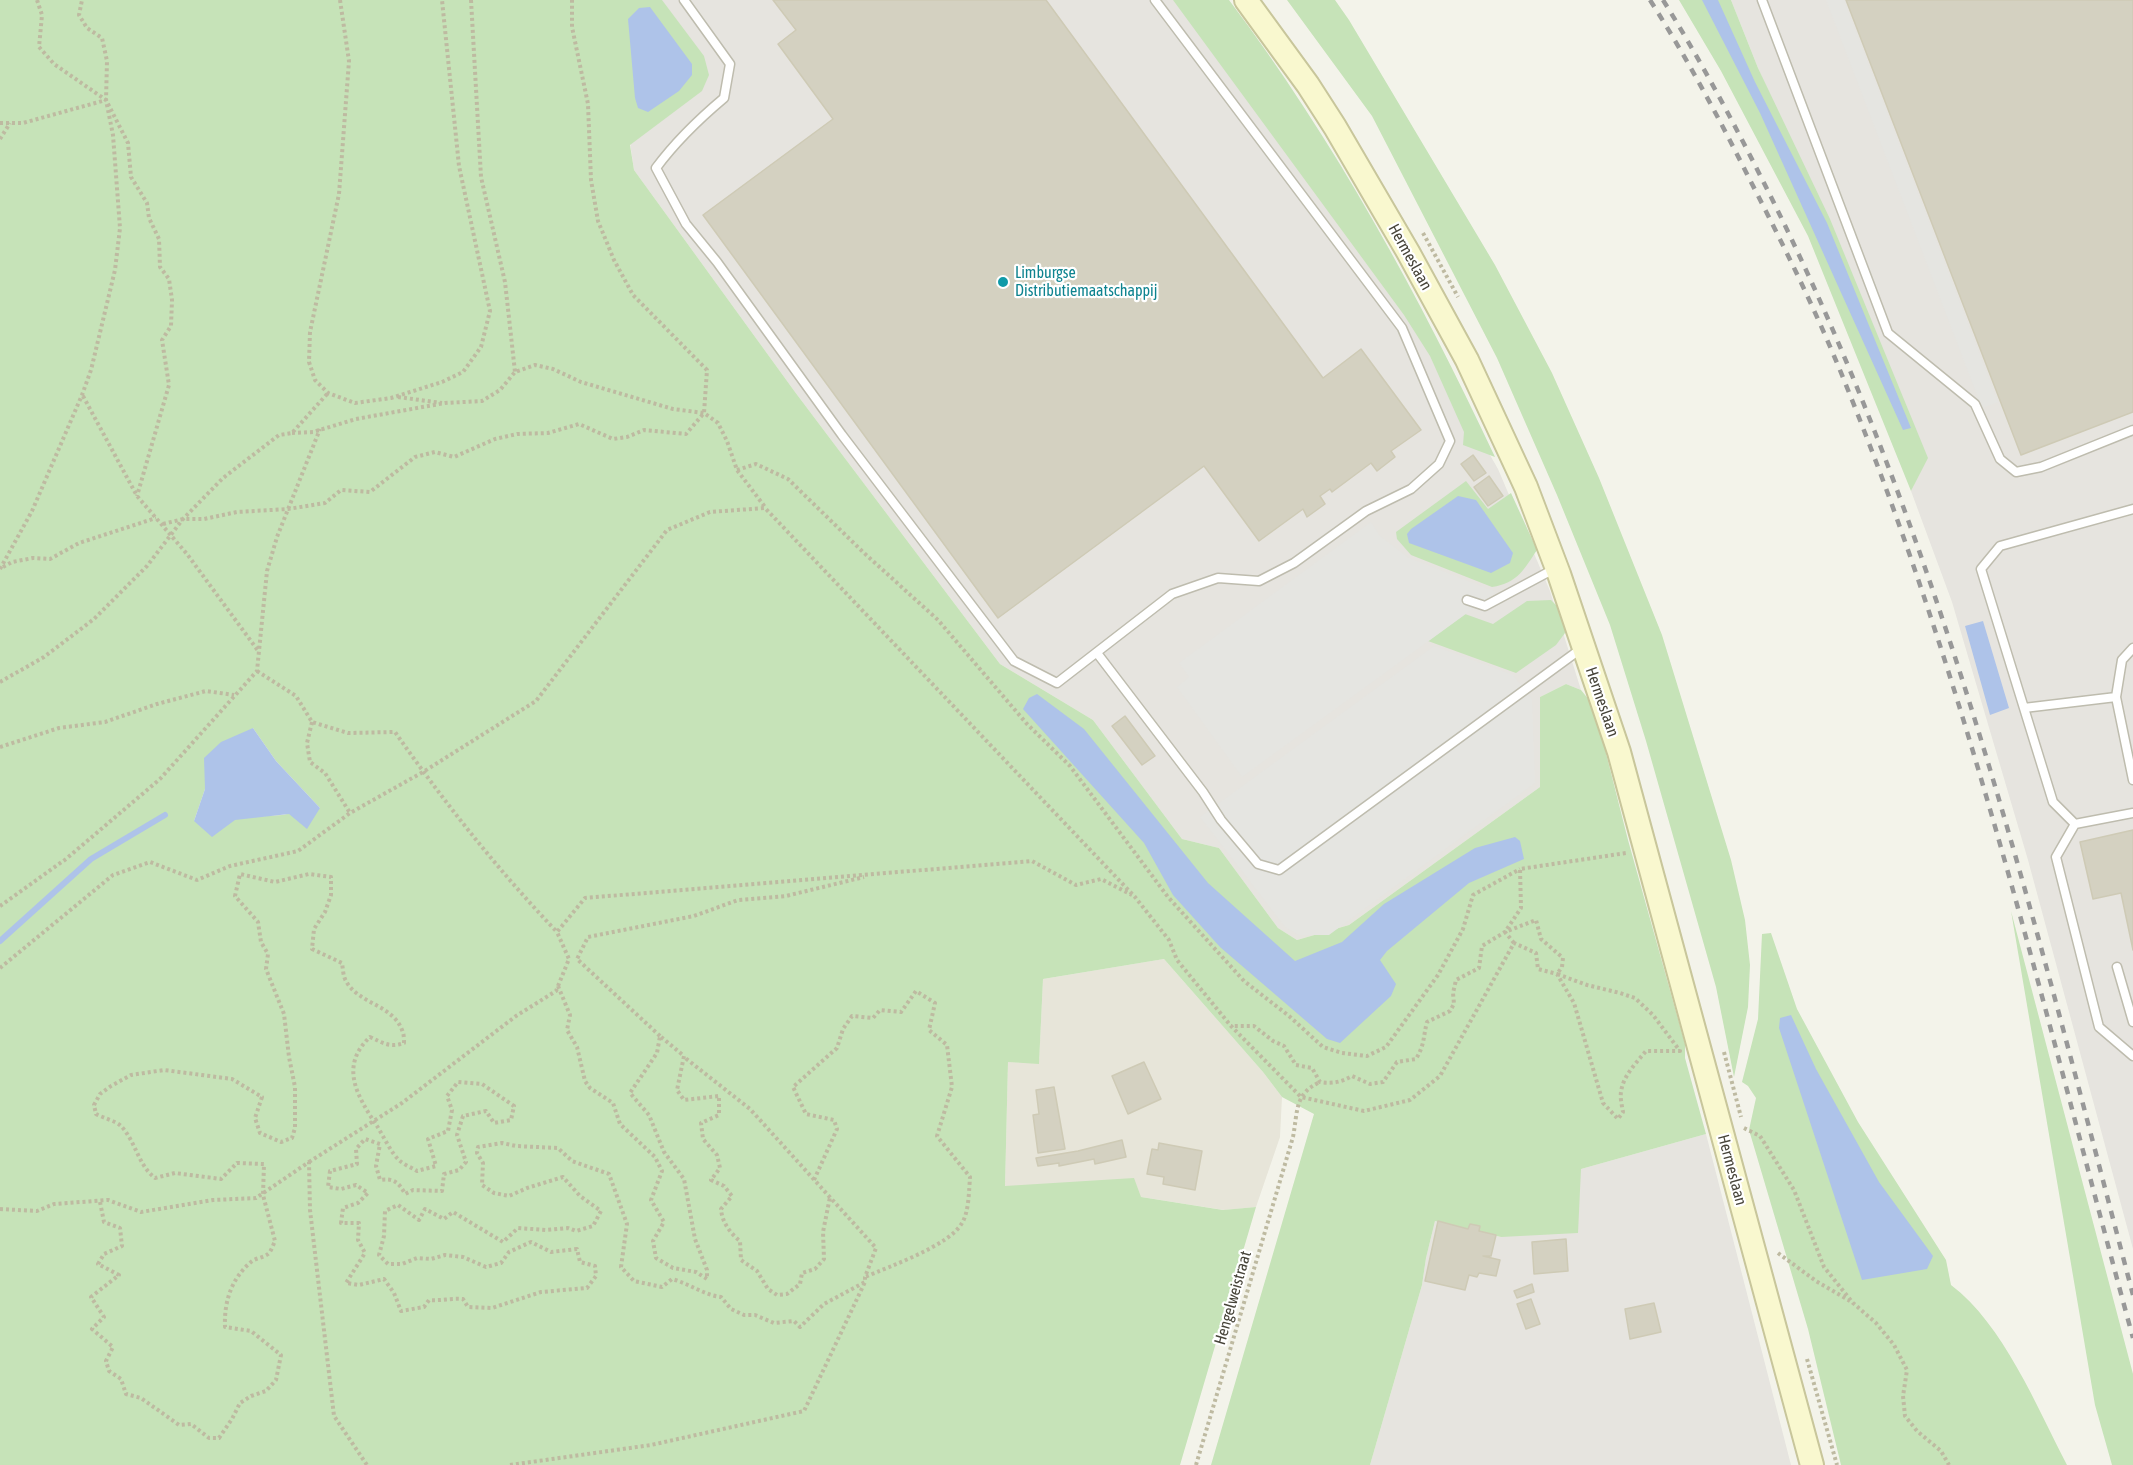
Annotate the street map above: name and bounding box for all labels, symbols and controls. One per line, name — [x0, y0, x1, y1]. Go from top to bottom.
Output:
street label: Hermeslaan — [1384, 221, 1436, 293]
place label: Limburgse Distributiemaatschappij — [1015, 263, 1157, 301]
marker: Limburgse Distributiemaatschappij — [996, 275, 1010, 289]
street label: Hermeslaan — [1581, 665, 1623, 739]
street label: Hermeslaan — [1713, 1132, 1751, 1208]
street label: Hengelweistraat — [1210, 1249, 1256, 1347]

